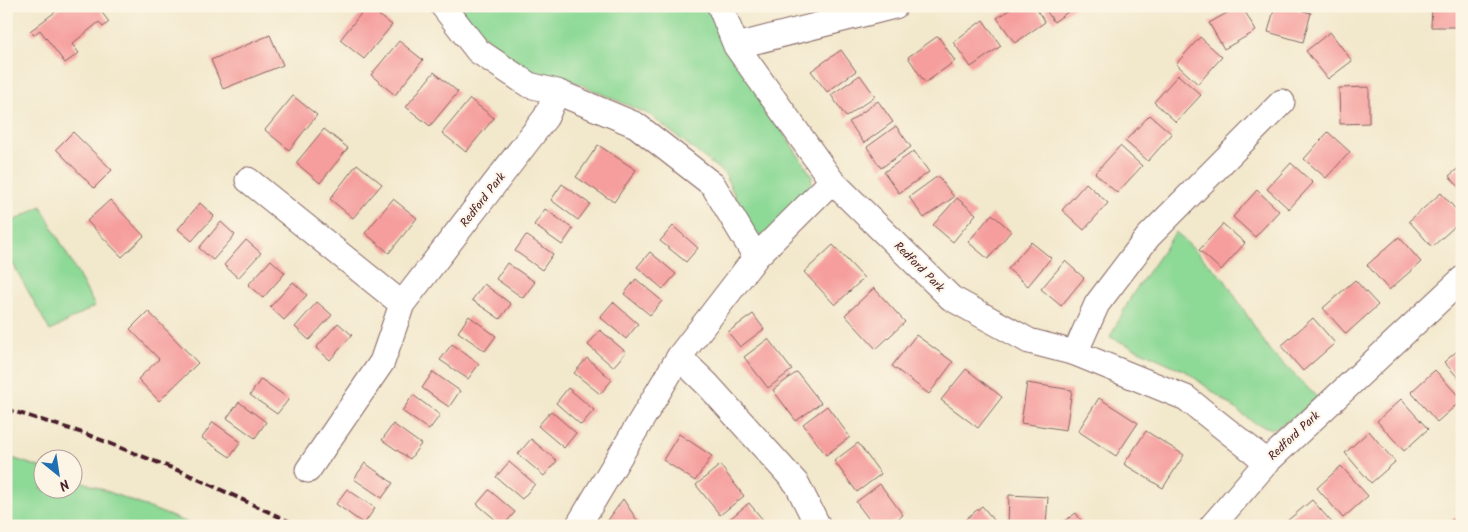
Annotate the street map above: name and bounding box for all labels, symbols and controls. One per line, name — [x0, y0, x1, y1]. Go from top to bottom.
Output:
street label: Redford Park — [456, 168, 511, 231]
street label: Redford Park — [889, 237, 949, 297]
street label: Redford Park — [1264, 407, 1324, 465]
north arrow — [32, 450, 82, 500]
text: N — [55, 473, 73, 496]

